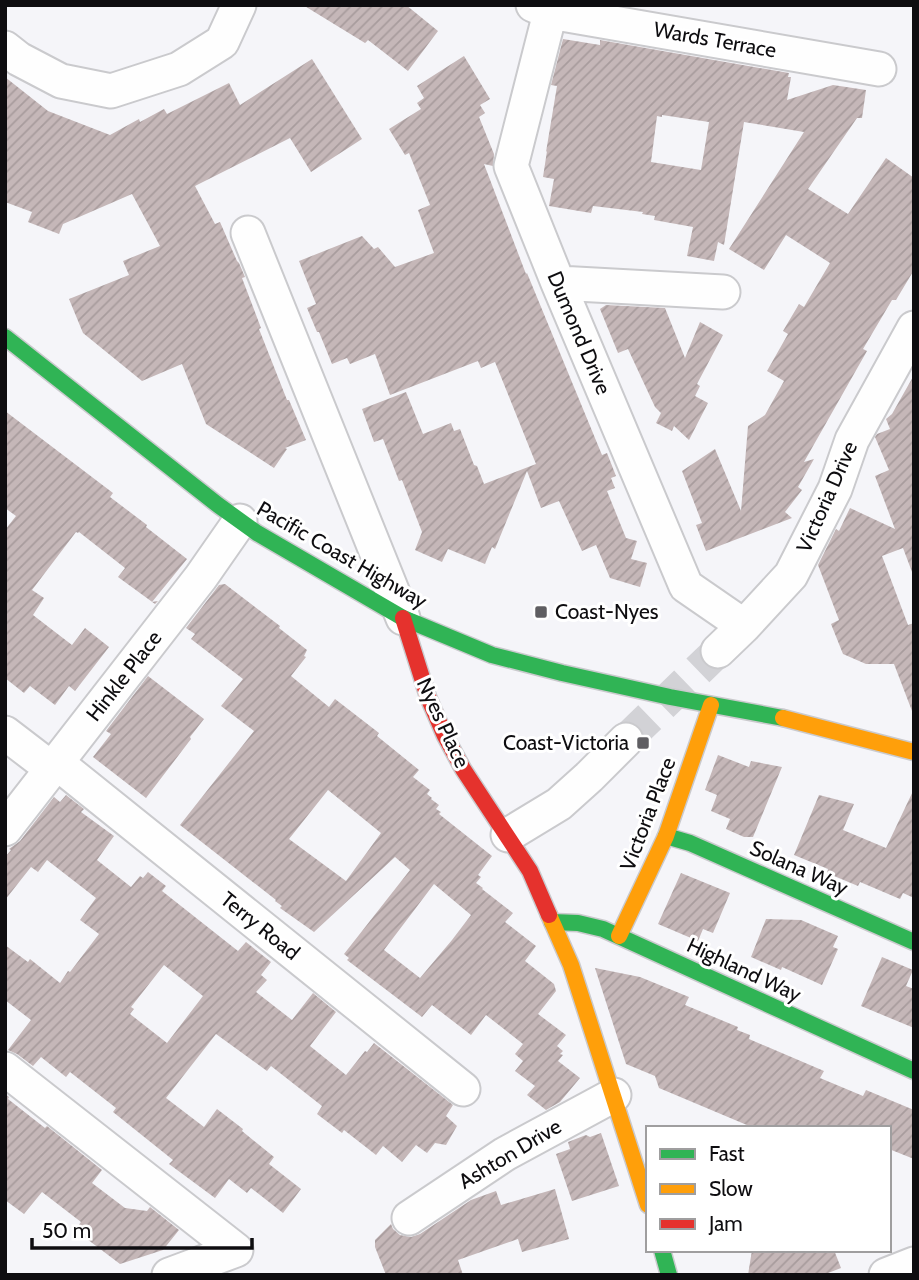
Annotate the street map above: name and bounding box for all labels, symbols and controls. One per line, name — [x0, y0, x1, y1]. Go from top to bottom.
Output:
street label: Wards Terrace — [652, 16, 779, 63]
street label: Dumond Drive — [542, 267, 617, 398]
street label: Victoria Drive — [791, 437, 862, 556]
street label: Pacific Coast Highway — [253, 496, 432, 614]
place label: Coast-Nyes — [555, 599, 659, 624]
marker: Coast-Nyes — [533, 604, 549, 620]
street label: Hinkle Place — [81, 625, 167, 726]
street label: Nyes Place — [412, 674, 475, 772]
place label: Coast-Victoria — [503, 730, 629, 755]
marker: Coast-Victoria — [635, 735, 651, 751]
street label: Victoria Place — [614, 753, 681, 874]
street label: Solana Way — [746, 835, 852, 900]
street label: Terry Road — [216, 886, 305, 965]
street label: Highland Way — [683, 932, 806, 1007]
street label: Ashton Drive — [454, 1113, 566, 1194]
legend — [646, 1126, 891, 1252]
text: Fast — [709, 1141, 745, 1166]
text: Slow — [709, 1176, 753, 1201]
scale bar — [32, 1206, 252, 1250]
text: Jam — [708, 1211, 743, 1236]
text: 50 m — [42, 1218, 91, 1243]

